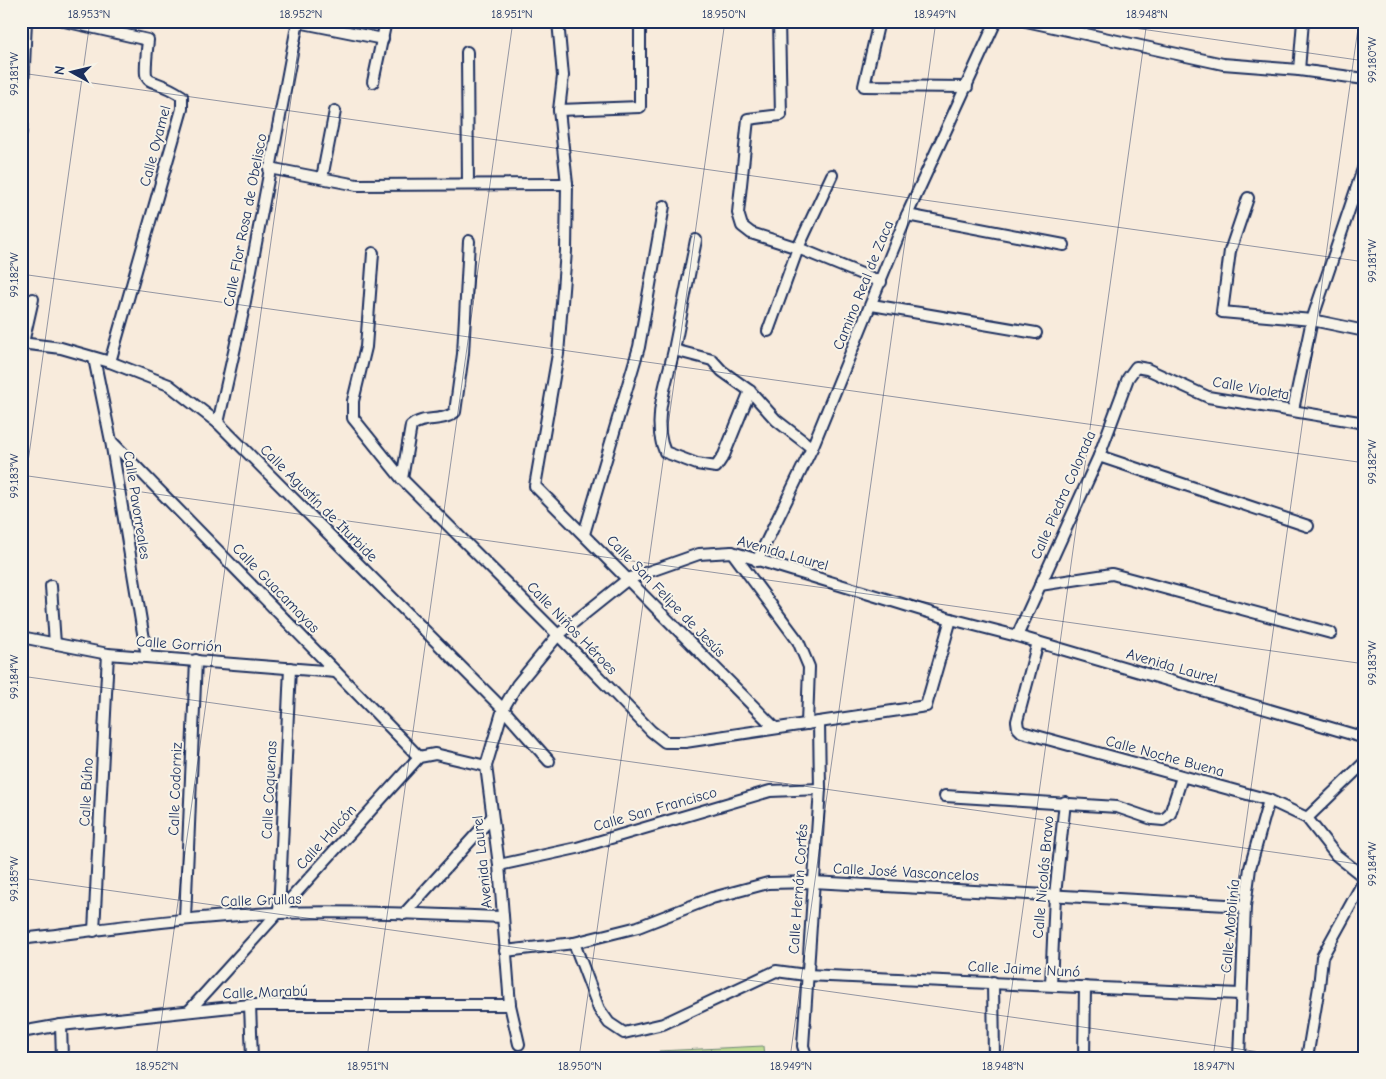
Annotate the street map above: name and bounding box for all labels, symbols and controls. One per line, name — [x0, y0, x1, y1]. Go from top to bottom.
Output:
text: 18.953°N — [68, 7, 110, 21]
text: 18.952°N — [280, 7, 322, 21]
text: 18.951°N — [491, 7, 533, 21]
text: 18.950°N — [702, 7, 746, 21]
text: 18.949°N — [914, 7, 956, 21]
text: 18.948°N — [1126, 7, 1168, 21]
text: 99.180°W — [1365, 36, 1379, 83]
north arrow — [48, 48, 98, 98]
text: 99.181°W — [7, 52, 21, 96]
text: N — [51, 65, 69, 76]
street label: Calle Oyamel — [136, 104, 174, 188]
street label: Calle Flor Rosa de Obelisco — [219, 132, 271, 308]
street label: Camino Real de Zaca — [829, 218, 897, 352]
text: 99.181°W — [1365, 239, 1379, 283]
text: 99.182°W — [7, 252, 21, 298]
street label: Calle Violeta — [1211, 372, 1291, 404]
street label: Calle Piedra Colorada — [1026, 428, 1100, 562]
text: 99.182°W — [1365, 439, 1379, 485]
street label: Calle Agustín de Iturbide — [256, 440, 382, 566]
street label: Calle Pavorreales — [120, 450, 154, 560]
text: 99.183°W — [7, 453, 21, 498]
street label: Calle San Felipe de Jesús — [603, 531, 729, 661]
street label: Avenida Laurel — [735, 531, 831, 575]
street label: Calle Guacamayas — [229, 539, 323, 637]
street label: Calle Niños Héroes — [523, 578, 621, 678]
street label: Calle Gorrión — [135, 632, 223, 656]
text: 99.183°W — [1365, 640, 1379, 685]
street label: Avenida Laurel — [1124, 644, 1220, 688]
text: 99.184°W — [7, 654, 21, 699]
street label: Calle Noche Buena — [1104, 731, 1226, 781]
street label: Calle Coquenas — [257, 740, 281, 840]
street label: Calle Codorniz — [164, 742, 186, 836]
street label: Calle Búho — [75, 757, 97, 827]
street label: Calle San Francisco — [591, 783, 719, 835]
street label: Calle Halcón — [292, 801, 360, 873]
street label: Avenida Laurel — [468, 814, 496, 910]
street label: Calle Nicolás Bravo — [1029, 815, 1057, 939]
street label: Calle Hernán Cortés — [784, 823, 812, 955]
text: 99.184°W — [1365, 841, 1379, 886]
text: 99.185°W — [7, 856, 21, 902]
street label: Calle José Vasconcelos — [833, 859, 979, 885]
street label: Calle Motolinía — [1217, 878, 1243, 974]
street label: Calle Grullas — [220, 890, 302, 910]
street label: Calle Jaime Nunó — [967, 957, 1081, 981]
street label: Calle Marabú — [222, 982, 308, 1002]
text: 18.952°N — [136, 1059, 178, 1073]
text: 18.951°N — [347, 1059, 389, 1073]
text: 18.950°N — [558, 1059, 602, 1073]
text: 18.949°N — [770, 1059, 812, 1073]
text: 18.948°N — [982, 1059, 1024, 1073]
text: 18.947°N — [1193, 1059, 1235, 1073]

